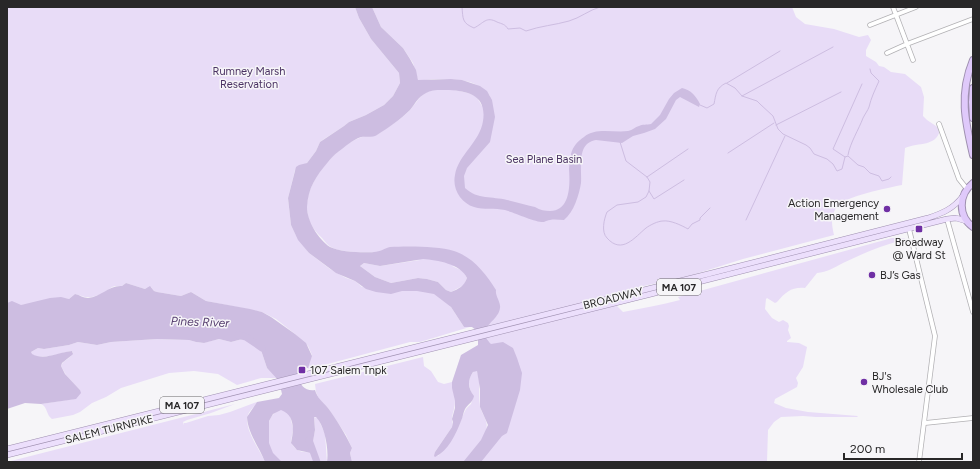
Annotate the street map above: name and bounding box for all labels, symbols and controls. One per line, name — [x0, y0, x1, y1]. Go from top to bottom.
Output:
park label: Rumney Marsh Reservation — [213, 65, 285, 91]
park label: Sea Plane Basin — [506, 153, 582, 166]
place label: Action Emergency Management — [788, 197, 879, 223]
marker: Action Emergency Management — [882, 204, 892, 214]
marker: Broadway @ Ward St — [914, 224, 924, 234]
place label: Broadway @ Ward St — [892, 236, 946, 262]
place label: BJ’s Gas — [880, 269, 921, 282]
marker: BJ’s Gas — [867, 270, 877, 280]
road number: MA 107 — [657, 279, 701, 295]
street label: BROADWAY — [582, 285, 645, 312]
water label: Pines River — [170, 314, 230, 330]
place label: 107 Salem Tnpk — [310, 364, 387, 377]
marker: 107 Salem Tnpk — [297, 365, 307, 375]
place label: BJ's Wholesale Club — [872, 370, 948, 396]
marker: BJ's Wholesale Club — [859, 377, 869, 387]
road number: MA 107 — [160, 397, 204, 413]
street label: SALEM TURNPIKE — [64, 412, 154, 447]
scale bar — [844, 435, 962, 461]
text: 200 m — [850, 442, 885, 456]

